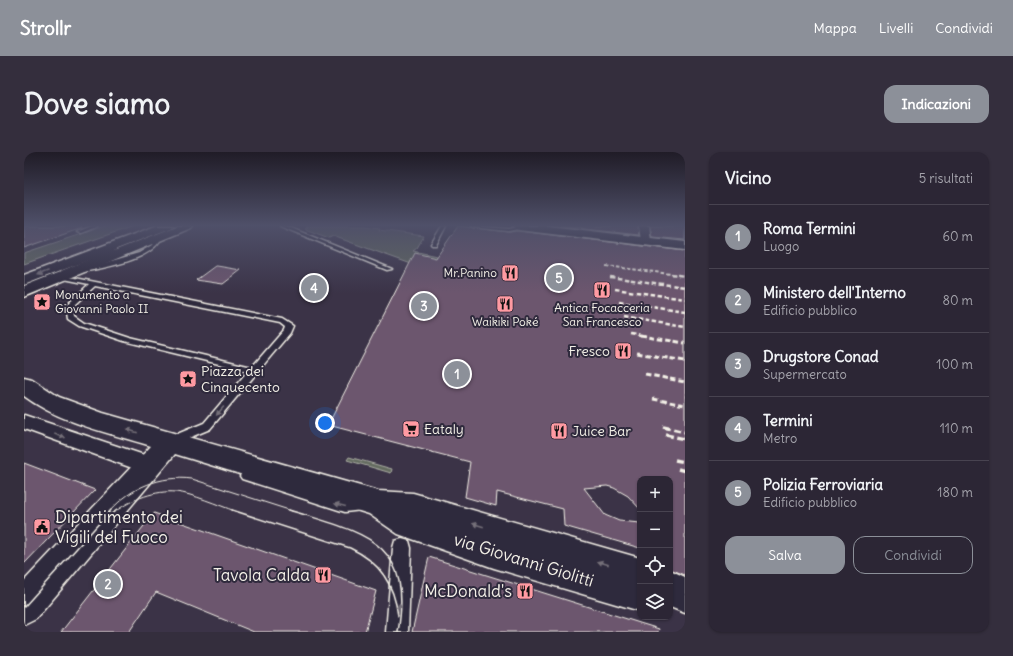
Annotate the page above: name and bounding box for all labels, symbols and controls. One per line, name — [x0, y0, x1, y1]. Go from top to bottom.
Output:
text: Strollr — [20, 16, 71, 40]
text: Mappa — [814, 19, 857, 37]
text: Livelli — [879, 19, 913, 37]
text: Condividi — [935, 19, 993, 37]
button: Indicazioni — [884, 85, 989, 123]
text: Dove siamo — [24, 86, 170, 122]
text: Vicino — [725, 167, 771, 189]
text: 5 risultati — [919, 170, 973, 187]
text: Roma Termini — [763, 219, 856, 238]
text: 1 — [735, 228, 741, 245]
text: 60 m — [942, 228, 973, 245]
text: Luogo — [763, 238, 799, 255]
restaurant icon: Mr.Panino — [500, 263, 520, 283]
pin: 5 — [546, 263, 572, 293]
place label: Mr.Panino — [443, 265, 497, 280]
one-way arrow — [36, 270, 48, 276]
pin: 4 — [301, 273, 327, 303]
restaurant icon: Antica Focacceria San Francesco — [592, 280, 612, 300]
text: Ministero dell'Interno — [763, 283, 906, 302]
place label: Monumento a Giovanni Paolo II — [55, 287, 148, 316]
pin: 3 — [411, 291, 437, 321]
place icon: Monumento a Giovanni Paolo II — [32, 292, 52, 312]
text: 2 — [734, 292, 742, 309]
text: 80 m — [942, 292, 973, 309]
restaurant icon: Waikiki Poké — [495, 294, 515, 314]
place label: Antica Focacceria San Francesco — [554, 300, 650, 329]
text: Edificio pubblico — [763, 302, 857, 319]
place label: Waikiki Poké — [472, 314, 538, 329]
restaurant icon: Fresco — [613, 341, 633, 361]
place label: Fresco — [569, 342, 610, 360]
text: Drugstore Conad — [763, 347, 879, 366]
text: 3 — [734, 356, 742, 373]
text: 100 m — [936, 356, 973, 373]
pin: 1 — [444, 359, 470, 389]
place label: Piazza dei Cinquecento — [201, 362, 280, 396]
text: Supermercato — [763, 366, 847, 383]
place icon: Piazza dei Cinquecento — [178, 369, 198, 389]
one-way arrow — [216, 405, 225, 416]
text: Termini — [763, 411, 813, 430]
your location — [315, 413, 335, 433]
supermarket icon: Eataly — [401, 419, 421, 439]
place label: Eataly — [424, 420, 464, 438]
text: 4 — [734, 420, 742, 437]
text: 110 m — [940, 420, 973, 437]
restaurant icon: Juice Bar — [549, 421, 569, 441]
place label: Juice Bar — [572, 422, 631, 440]
one-way arrow — [126, 428, 138, 434]
text: Metro — [763, 430, 797, 447]
one-way arrow — [55, 433, 67, 439]
text: Polizia Ferroviaria — [763, 475, 883, 494]
map controls — [637, 476, 673, 620]
button: + — [637, 476, 673, 512]
text: 5 — [734, 484, 742, 501]
text: 180 m — [937, 484, 973, 501]
text: Edificio pubblico — [763, 494, 857, 511]
one-way arrow — [334, 502, 346, 508]
place label: Dipartimento dei Vigili del Fuoco — [55, 506, 183, 548]
button: − — [637, 512, 673, 548]
public building icon: Dipartimento dei Vigili del Fuoco — [32, 517, 52, 537]
one-way arrow — [472, 522, 484, 528]
street label: via Giovanni Giolitti — [451, 528, 597, 592]
button: Salva — [725, 536, 845, 574]
button: Condividi — [853, 536, 973, 574]
button: locate — [637, 548, 673, 584]
one-way arrow — [596, 560, 608, 566]
place label: Tavola Calda — [213, 564, 310, 586]
restaurant icon: Tavola Calda — [313, 565, 333, 585]
pin: 2 — [95, 569, 121, 599]
place label: McDonald's — [424, 580, 512, 602]
restaurant icon: McDonald's — [515, 581, 535, 601]
button: layers — [637, 584, 673, 620]
one-way arrow — [395, 603, 402, 615]

